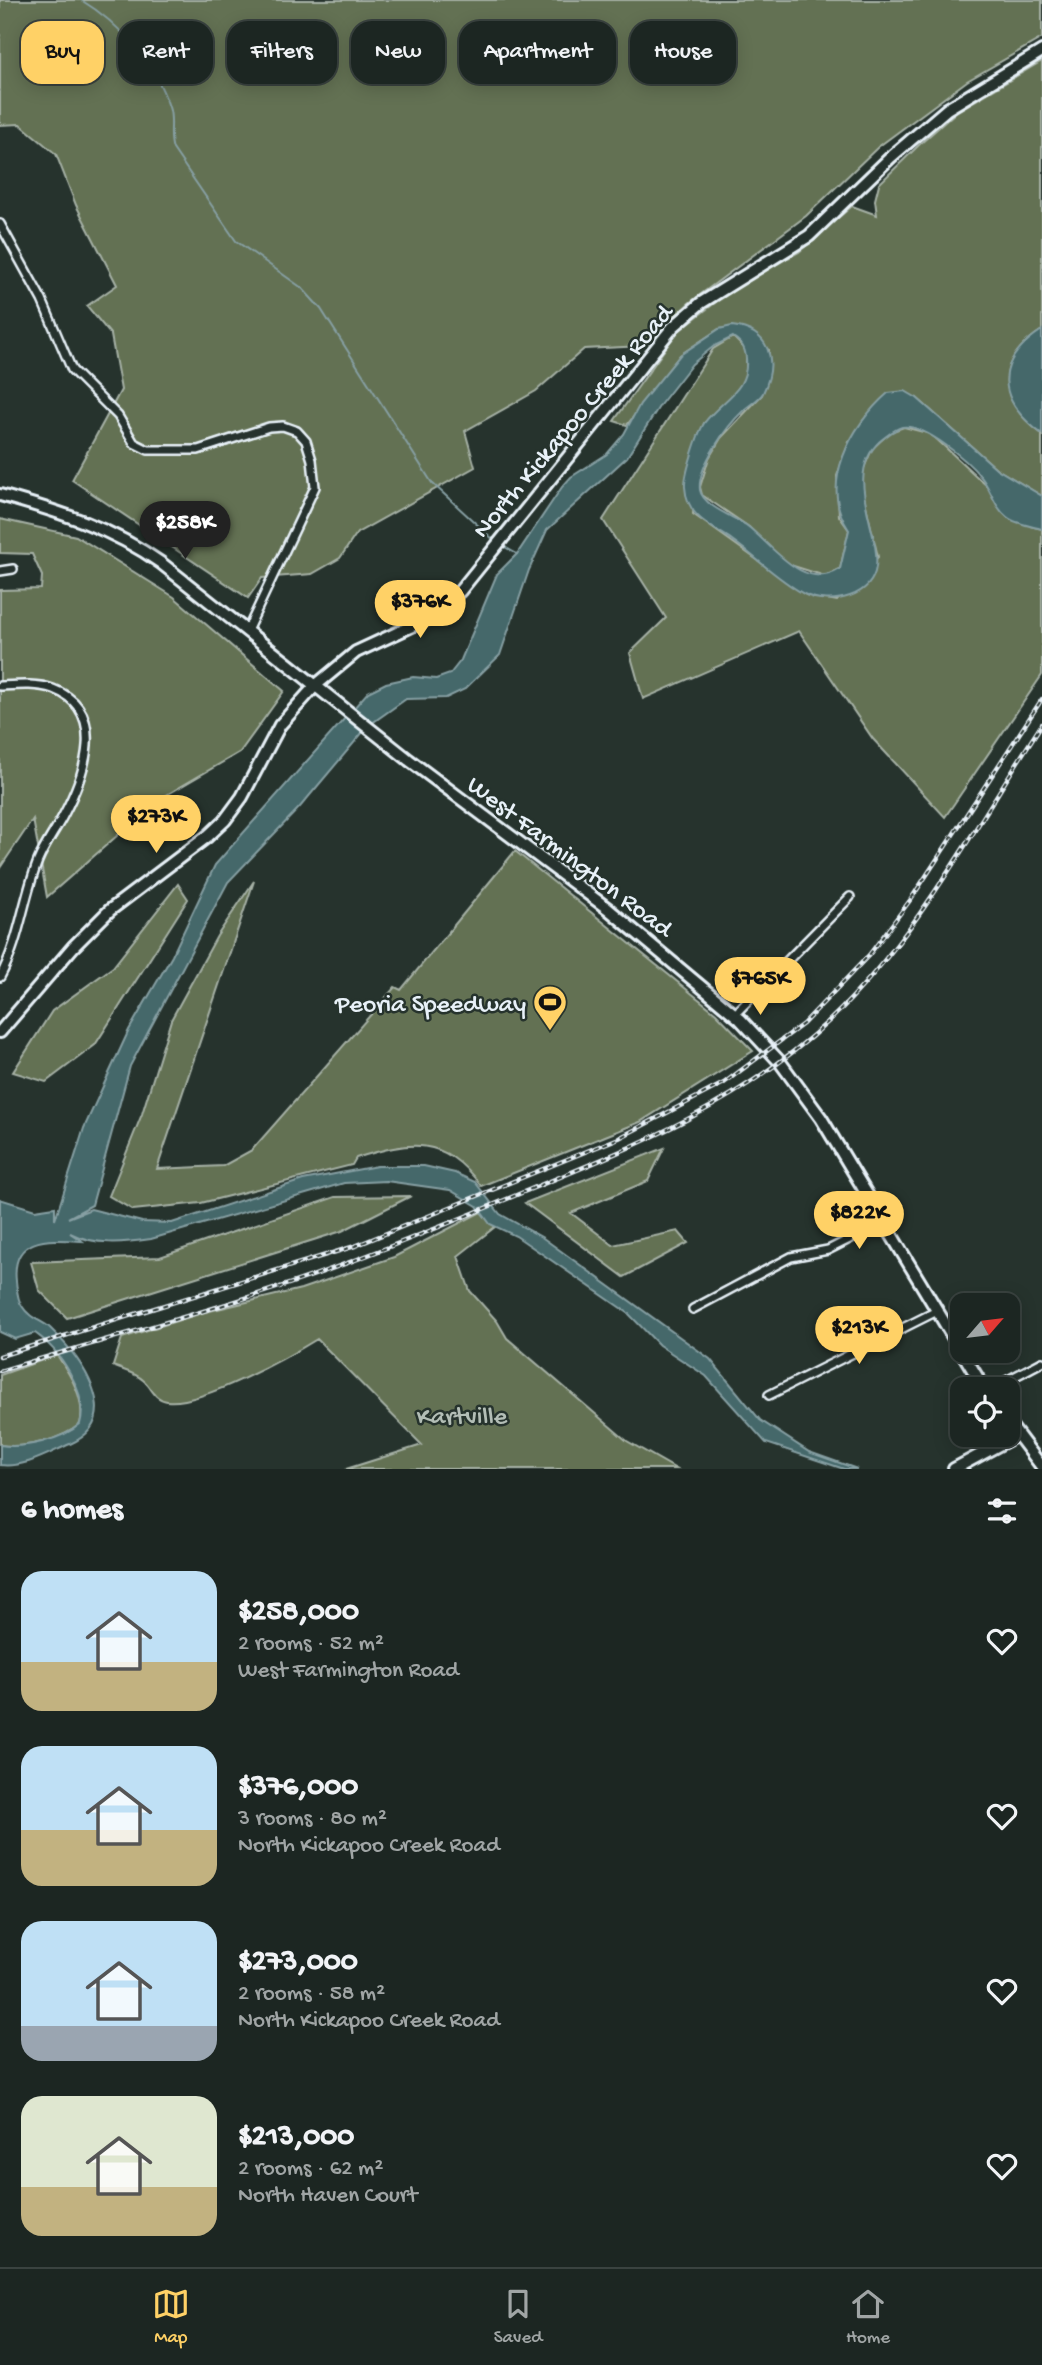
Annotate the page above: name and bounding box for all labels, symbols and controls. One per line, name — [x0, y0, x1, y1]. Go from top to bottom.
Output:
chip: Buy — [21, 21, 104, 84]
chip: Rent — [118, 21, 213, 84]
chip: Filters — [227, 21, 337, 84]
chip: New — [351, 21, 445, 84]
chip: Apartment — [459, 21, 616, 84]
chip: House — [630, 21, 736, 84]
street label: North Kickapoo Creek Road — [467, 298, 683, 546]
pin: $258K — [136, 502, 234, 561]
text: $258K — [156, 510, 214, 537]
pin: $376K — [371, 580, 469, 640]
text: $376K — [391, 589, 449, 616]
street label: West Farmington Road — [459, 771, 679, 947]
pin: $273K — [107, 796, 205, 855]
text: $273K — [127, 804, 185, 831]
pin: $765K — [711, 958, 809, 1017]
text: $765K — [731, 966, 789, 993]
sports icon: Peoria Speedway — [531, 983, 569, 1032]
place label: Peoria Speedway — [334, 991, 526, 1022]
pin: $822K — [810, 1192, 908, 1251]
text: $822K — [830, 1200, 888, 1227]
north arrow — [950, 1293, 1020, 1363]
map controls — [950, 1293, 1020, 1447]
pin: $213K — [810, 1306, 908, 1366]
text: $213K — [831, 1315, 887, 1342]
button: locate — [950, 1377, 1020, 1447]
park label: Kartville — [417, 1403, 508, 1434]
icon: filters — [983, 1492, 1021, 1530]
text: 6 homes — [21, 1494, 123, 1529]
text: $258,000 — [238, 1596, 359, 1631]
icon: home — [77, 1599, 161, 1683]
icon: heart — [983, 1622, 1021, 1660]
text: 2 rooms · 52 m² — [238, 1631, 384, 1658]
text: West Farmington Road — [238, 1658, 459, 1685]
text: $376,000 — [238, 1771, 358, 1806]
icon: home — [77, 1774, 161, 1858]
icon: heart — [983, 1797, 1021, 1835]
text: 3 rooms · 80 m² — [238, 1806, 387, 1833]
text: North Kickapoo Creek Road — [238, 1833, 500, 1860]
text: $273,000 — [238, 1946, 358, 1981]
icon: home — [77, 1949, 161, 2033]
icon: heart — [983, 1972, 1021, 2010]
text: 2 rooms · 58 m² — [238, 1981, 385, 2008]
text: North Kickapoo Creek Road — [238, 2008, 500, 2035]
text: $213,000 — [238, 2121, 354, 2156]
icon: home — [77, 2124, 161, 2208]
icon: heart — [983, 2147, 1021, 2185]
text: 2 rooms · 62 m² — [238, 2156, 383, 2183]
text: North Haven Court — [238, 2183, 417, 2210]
tab: Map — [152, 2285, 190, 2350]
tab: Saved — [494, 2285, 542, 2350]
tab: Home — [846, 2285, 890, 2350]

